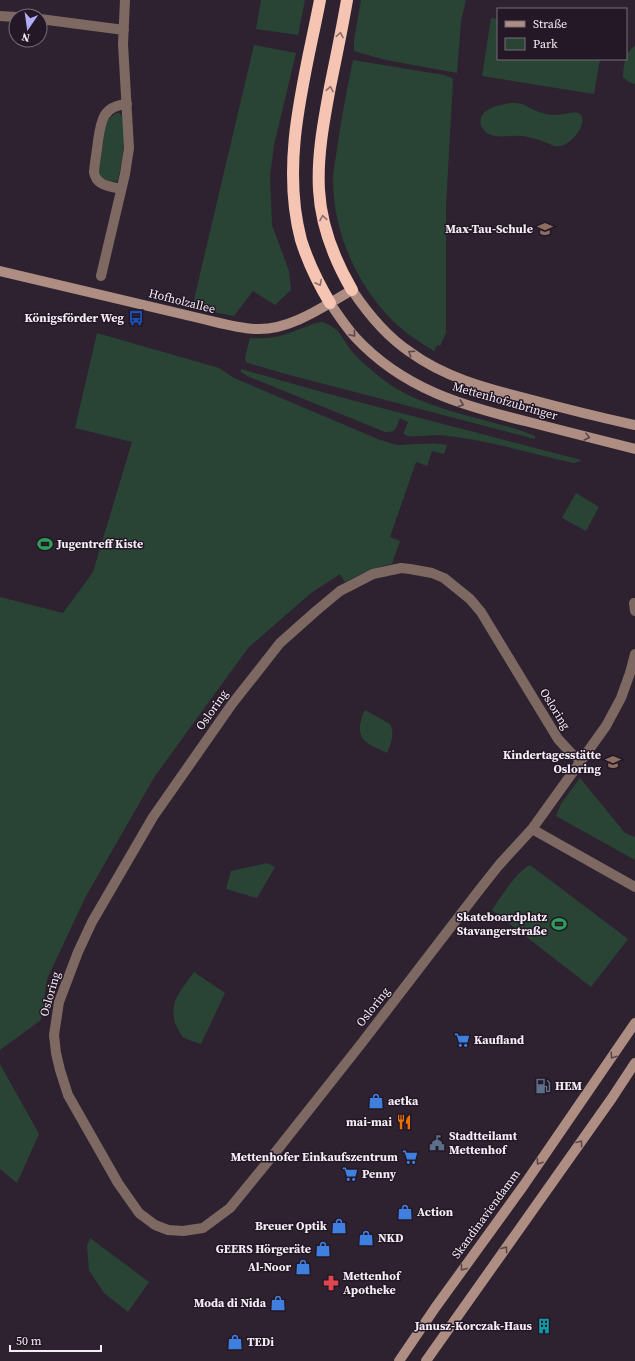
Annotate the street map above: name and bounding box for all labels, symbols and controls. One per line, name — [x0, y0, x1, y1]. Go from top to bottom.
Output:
north arrow — [8, 8, 48, 48]
legend — [497, 8, 627, 60]
text: Straße — [533, 16, 567, 32]
text: N — [20, 29, 31, 45]
one-way arrow — [336, 32, 344, 38]
text: Park — [533, 36, 558, 52]
one-way arrow — [325, 86, 334, 92]
one-way arrow — [319, 215, 328, 221]
school or university icon: Max-Tau-Schule — [536, 220, 554, 238]
place label: Max-Tau-Schule — [445, 221, 533, 237]
one-way arrow — [314, 279, 321, 286]
street label: Hofholzallee — [147, 285, 217, 317]
bus stop icon: Königsförder Weg — [127, 309, 145, 327]
place label: Königsförder Weg — [25, 310, 124, 326]
one-way arrow — [348, 330, 355, 337]
one-way arrow — [409, 351, 416, 358]
street label: Mettenhofzubringer — [451, 378, 559, 424]
one-way arrow — [457, 399, 464, 408]
one-way arrow — [584, 432, 590, 440]
sports icon: Jugentreff Kiste — [36, 535, 54, 553]
place label: Jugentreff Kiste — [56, 536, 143, 552]
street label: Osloring — [536, 685, 574, 733]
street label: Osloring — [192, 687, 232, 733]
place label: Kindertagesstätte Osloring — [503, 747, 601, 777]
school or university icon: Kindertagesstätte Osloring — [604, 753, 622, 771]
place label: Skateboardplatz Stavangerstraße — [457, 909, 547, 939]
sports icon: Skateboardplatz Stavangerstraße — [550, 915, 568, 933]
street label: Osloring — [36, 970, 64, 1018]
street label: Osloring — [353, 984, 393, 1030]
supermarket icon: Kaufland — [453, 1031, 471, 1049]
place label: Kaufland — [474, 1032, 524, 1048]
one-way arrow — [610, 1052, 618, 1059]
fuel station icon: HEM — [534, 1077, 552, 1095]
place label: HEM — [555, 1078, 582, 1094]
shop icon: aetka — [367, 1092, 385, 1110]
place label: aetka — [388, 1093, 419, 1109]
restaurant icon: mai-mai — [395, 1113, 413, 1131]
place label: mai-mai — [346, 1114, 392, 1130]
place label: Stadtteilamt Mettenhof — [449, 1128, 518, 1158]
public building icon: Stadtteilamt Mettenhof — [428, 1134, 446, 1152]
one-way arrow — [575, 1141, 582, 1148]
supermarket icon: Mettenhofer Einkaufszentrum — [401, 1148, 419, 1166]
place label: Mettenhofer Einkaufszentrum — [230, 1149, 398, 1165]
one-way arrow — [536, 1158, 544, 1165]
supermarket icon: Penny — [341, 1165, 359, 1183]
place label: Penny — [362, 1166, 397, 1182]
street label: Skandinaviendamm — [448, 1166, 524, 1262]
shop icon: Action — [396, 1203, 414, 1221]
place label: Action — [417, 1204, 454, 1220]
shop icon: Breuer Optik — [330, 1217, 348, 1235]
place label: Breuer Optik — [255, 1218, 328, 1234]
shop icon: NKD — [357, 1229, 375, 1247]
place label: NKD — [378, 1230, 404, 1246]
shop icon: GEERS Hörgeräte — [314, 1240, 332, 1258]
place label: GEERS Hörgeräte — [216, 1241, 311, 1257]
one-way arrow — [500, 1247, 507, 1254]
shop icon: Al-Noor — [294, 1258, 312, 1276]
place label: Al-Noor — [248, 1259, 291, 1275]
one-way arrow — [461, 1264, 468, 1271]
place label: Mettenhof Apotheke — [343, 1268, 402, 1298]
pharmacy icon: Mettenhof Apotheke — [322, 1274, 340, 1292]
shop icon: Moda di Nida — [269, 1294, 287, 1312]
place label: Moda di Nida — [194, 1295, 267, 1311]
building icon: Janusz-Korczak-Haus — [535, 1317, 553, 1335]
place label: Janusz-Korczak-Haus — [414, 1318, 533, 1334]
scale bar — [10, 1327, 101, 1353]
text: 50 m — [16, 1333, 42, 1349]
shop icon: TEDi — [226, 1333, 244, 1351]
place label: TEDi — [247, 1334, 274, 1350]

